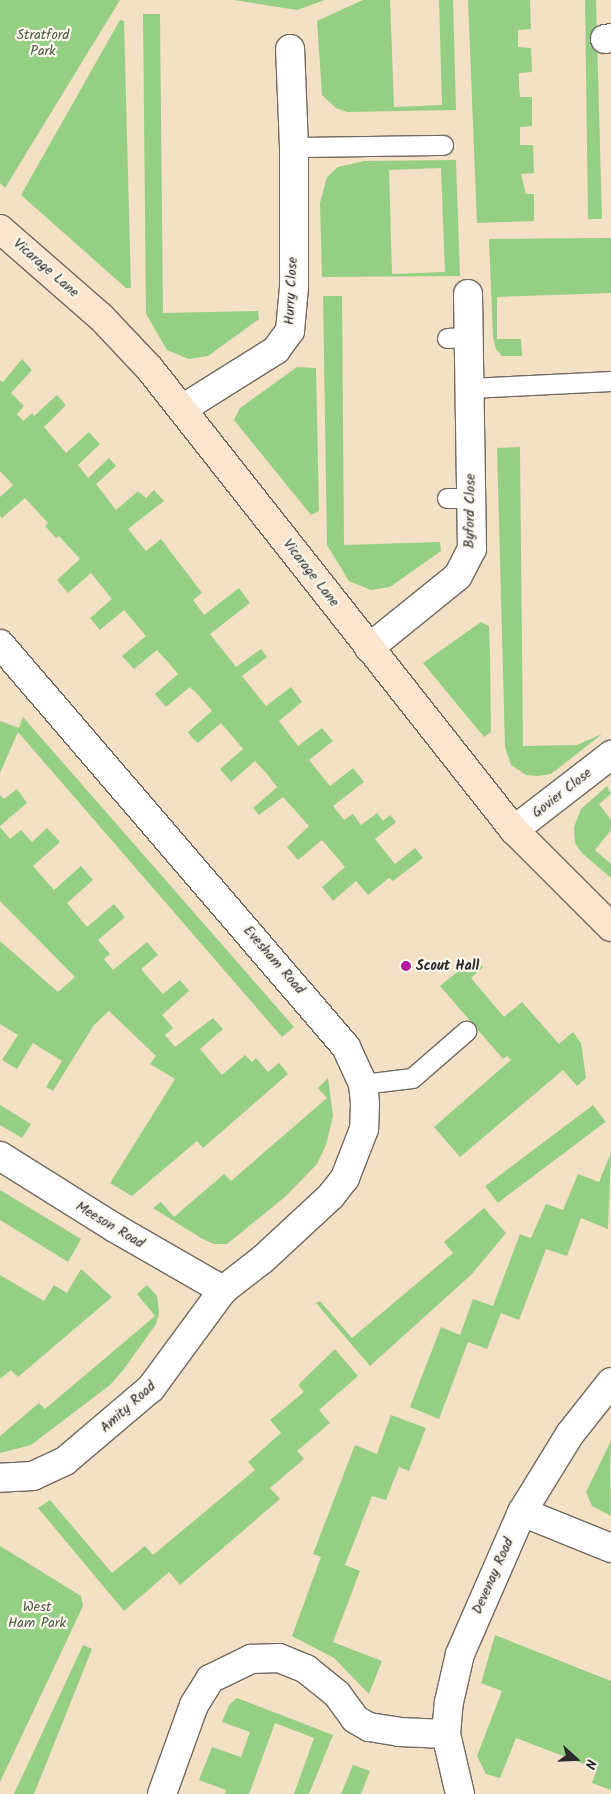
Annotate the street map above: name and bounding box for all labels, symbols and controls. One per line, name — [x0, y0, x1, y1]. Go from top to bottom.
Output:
park label: Stratford Park — [17, 27, 69, 59]
street label: Vicarage Lane — [10, 235, 82, 301]
street label: Hurry Close — [281, 257, 301, 325]
street label: Byford Close — [461, 473, 479, 549]
street label: Vicarage Lane — [279, 536, 343, 610]
street label: Govier Close — [529, 764, 595, 822]
street label: Evesham Road — [240, 922, 308, 998]
place label: Scout Hall — [416, 958, 479, 974]
marker: Scout Hall — [400, 960, 412, 972]
street label: Meeson Road — [73, 1198, 147, 1252]
street label: Amity Road — [97, 1378, 159, 1436]
street label: Devenay Road — [469, 1535, 517, 1617]
park label: West Ham Park — [8, 1599, 66, 1631]
north arrow — [551, 1734, 601, 1784]
text: N — [578, 1756, 602, 1772]

